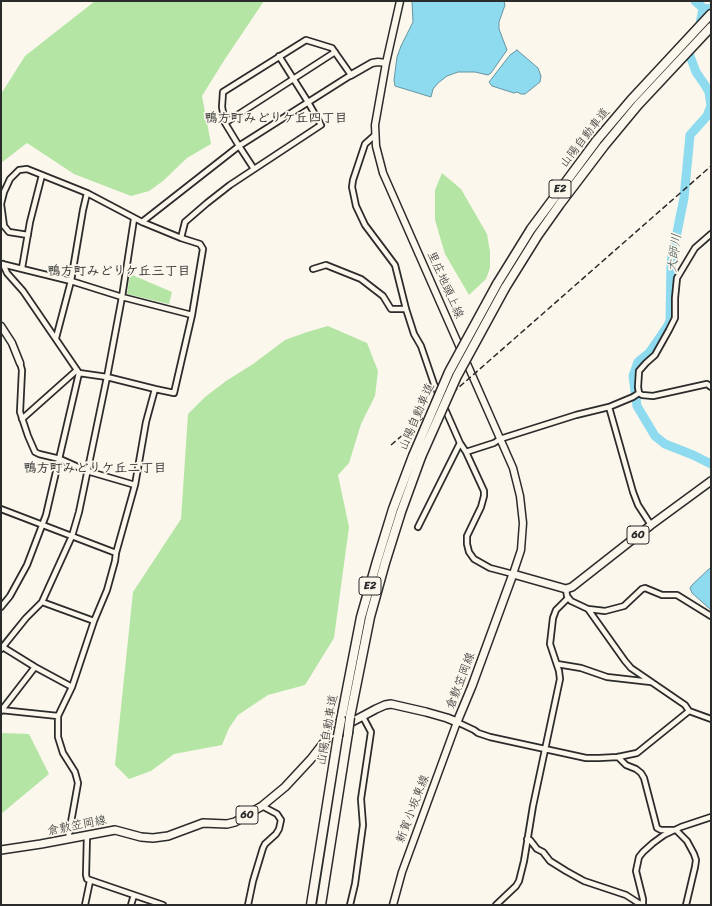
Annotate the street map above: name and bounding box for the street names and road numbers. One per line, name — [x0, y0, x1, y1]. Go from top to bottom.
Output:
street label: 山陽自動車道 — [557, 105, 613, 171]
road number: E2 — [549, 180, 571, 198]
street label: 里庄地頭上線 — [424, 249, 466, 321]
street label: 山陽自動車道 — [396, 381, 438, 453]
road number: 60 — [627, 526, 649, 544]
road number: E2 — [359, 577, 381, 595]
street label: 倉敷笠岡線 — [444, 650, 478, 712]
street label: 山陽自動車道 — [315, 693, 341, 767]
street label: 新賀小坂東線 — [393, 773, 433, 845]
road number: 60 — [236, 806, 258, 824]
street label: 倉敷笠岡線 — [46, 813, 108, 839]

